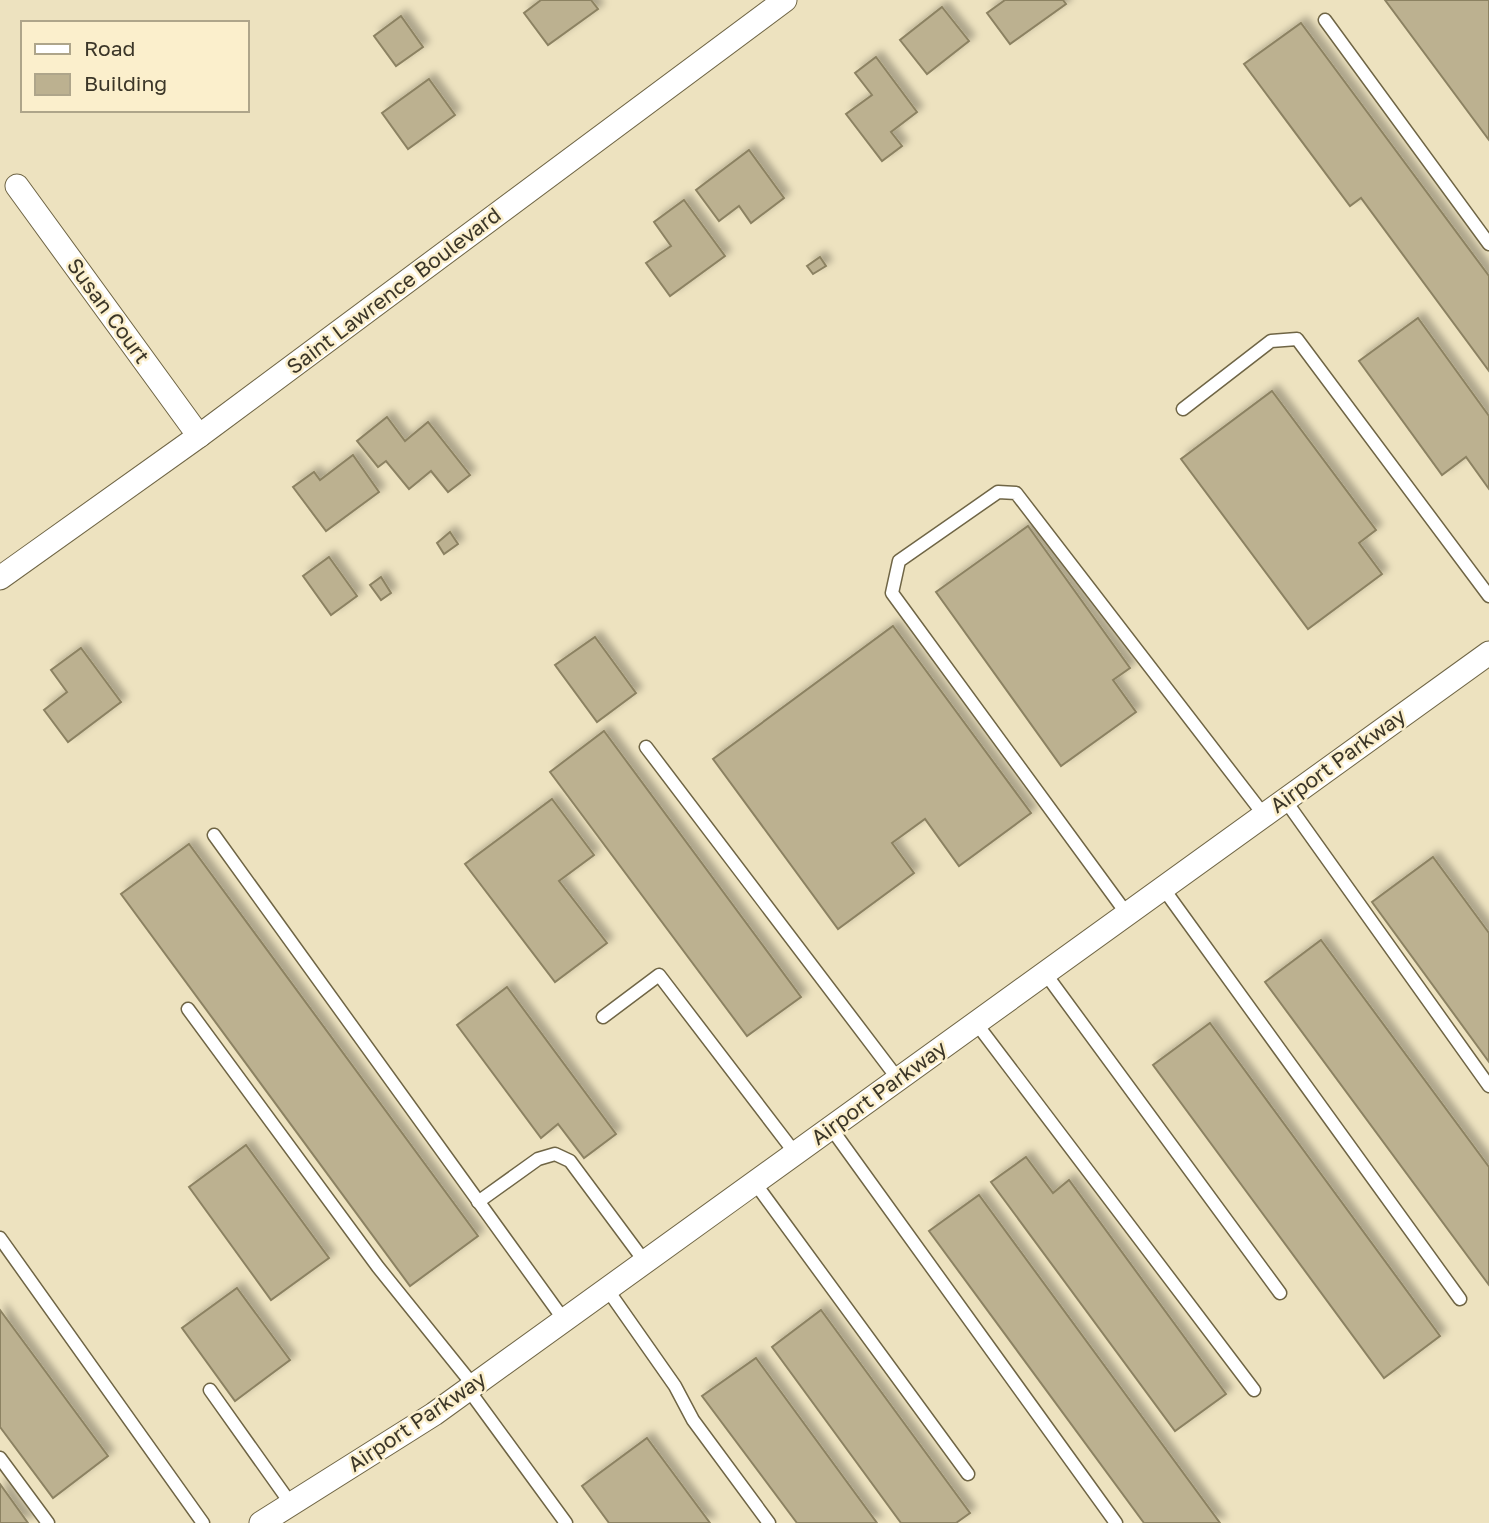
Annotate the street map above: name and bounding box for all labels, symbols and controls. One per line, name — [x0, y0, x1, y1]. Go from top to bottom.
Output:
legend — [21, 21, 248, 112]
text: Road — [84, 35, 135, 61]
text: Building — [84, 70, 167, 96]
street label: Saint Lawrence Boulevard — [281, 201, 506, 379]
street label: Susan Court — [62, 253, 156, 368]
street label: Airport Parkway — [1265, 702, 1410, 818]
street label: Airport Parkway — [806, 1034, 951, 1150]
street label: Airport Parkway — [342, 1365, 491, 1477]

